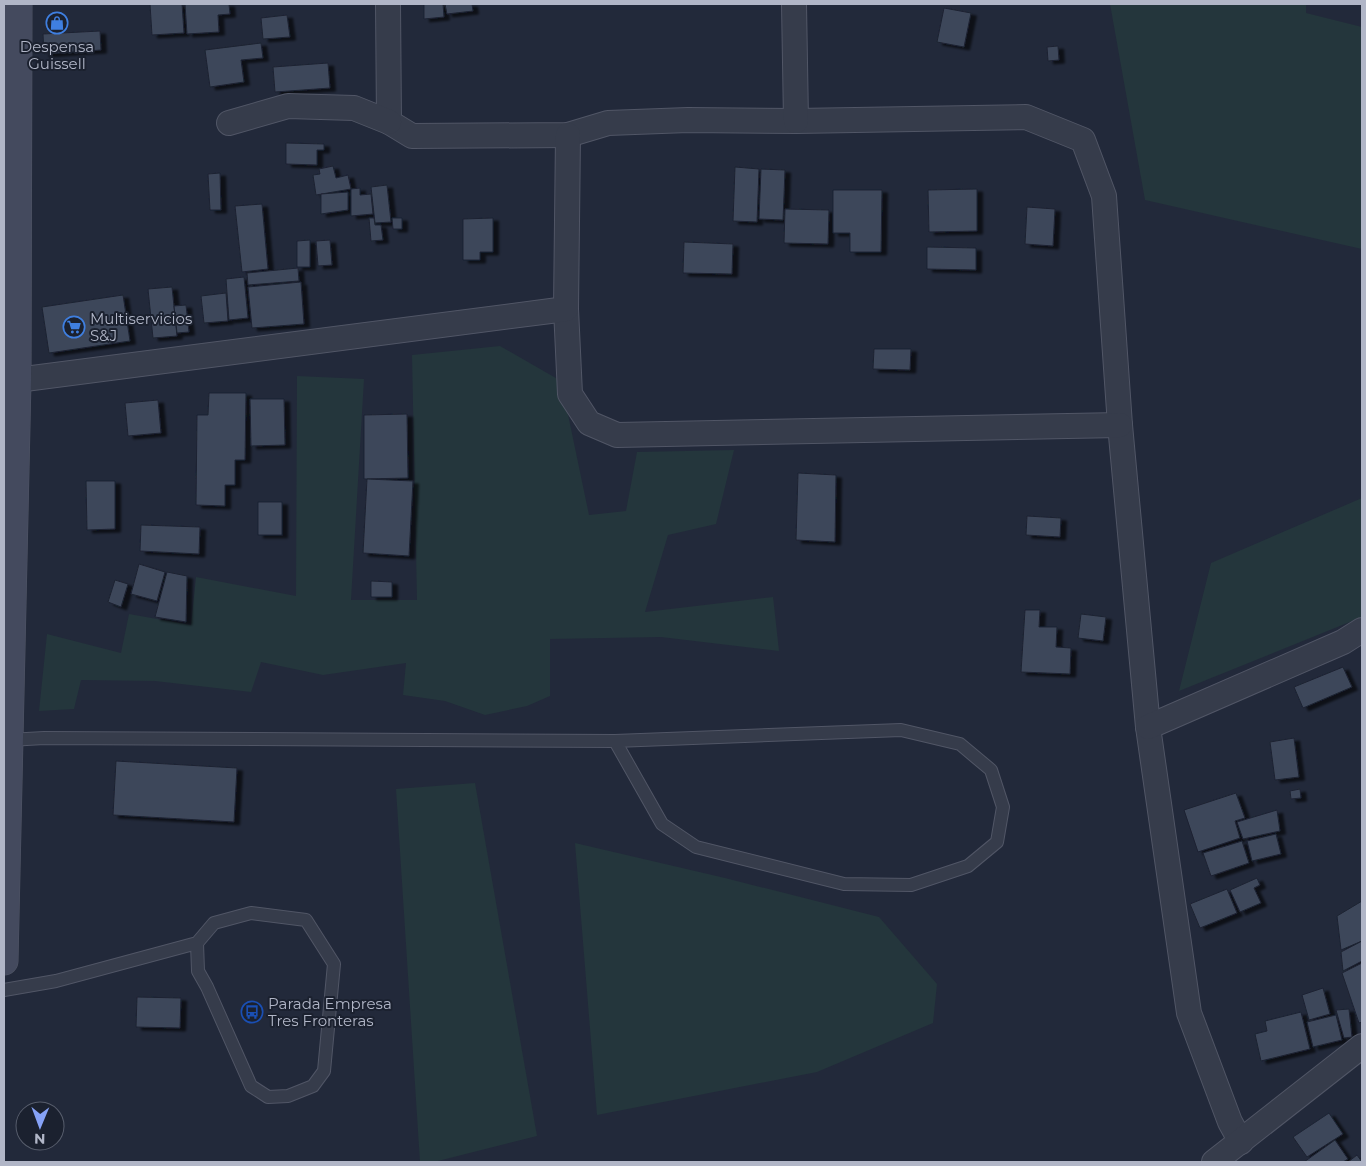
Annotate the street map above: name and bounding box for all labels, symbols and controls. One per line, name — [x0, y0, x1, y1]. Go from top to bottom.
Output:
shop icon: Despensa Guissell — [45, 11, 69, 35]
place label: Despensa Guissell — [20, 37, 94, 73]
place label: Multiservicios S&J — [90, 309, 192, 345]
supermarket icon: Multiservicios S&J — [62, 315, 86, 339]
place label: Parada Empresa Tres Fronteras — [268, 994, 392, 1030]
bus stop icon: Parada Empresa Tres Fronteras — [240, 1000, 264, 1024]
north arrow — [15, 1101, 65, 1151]
text: N — [34, 1130, 46, 1148]

